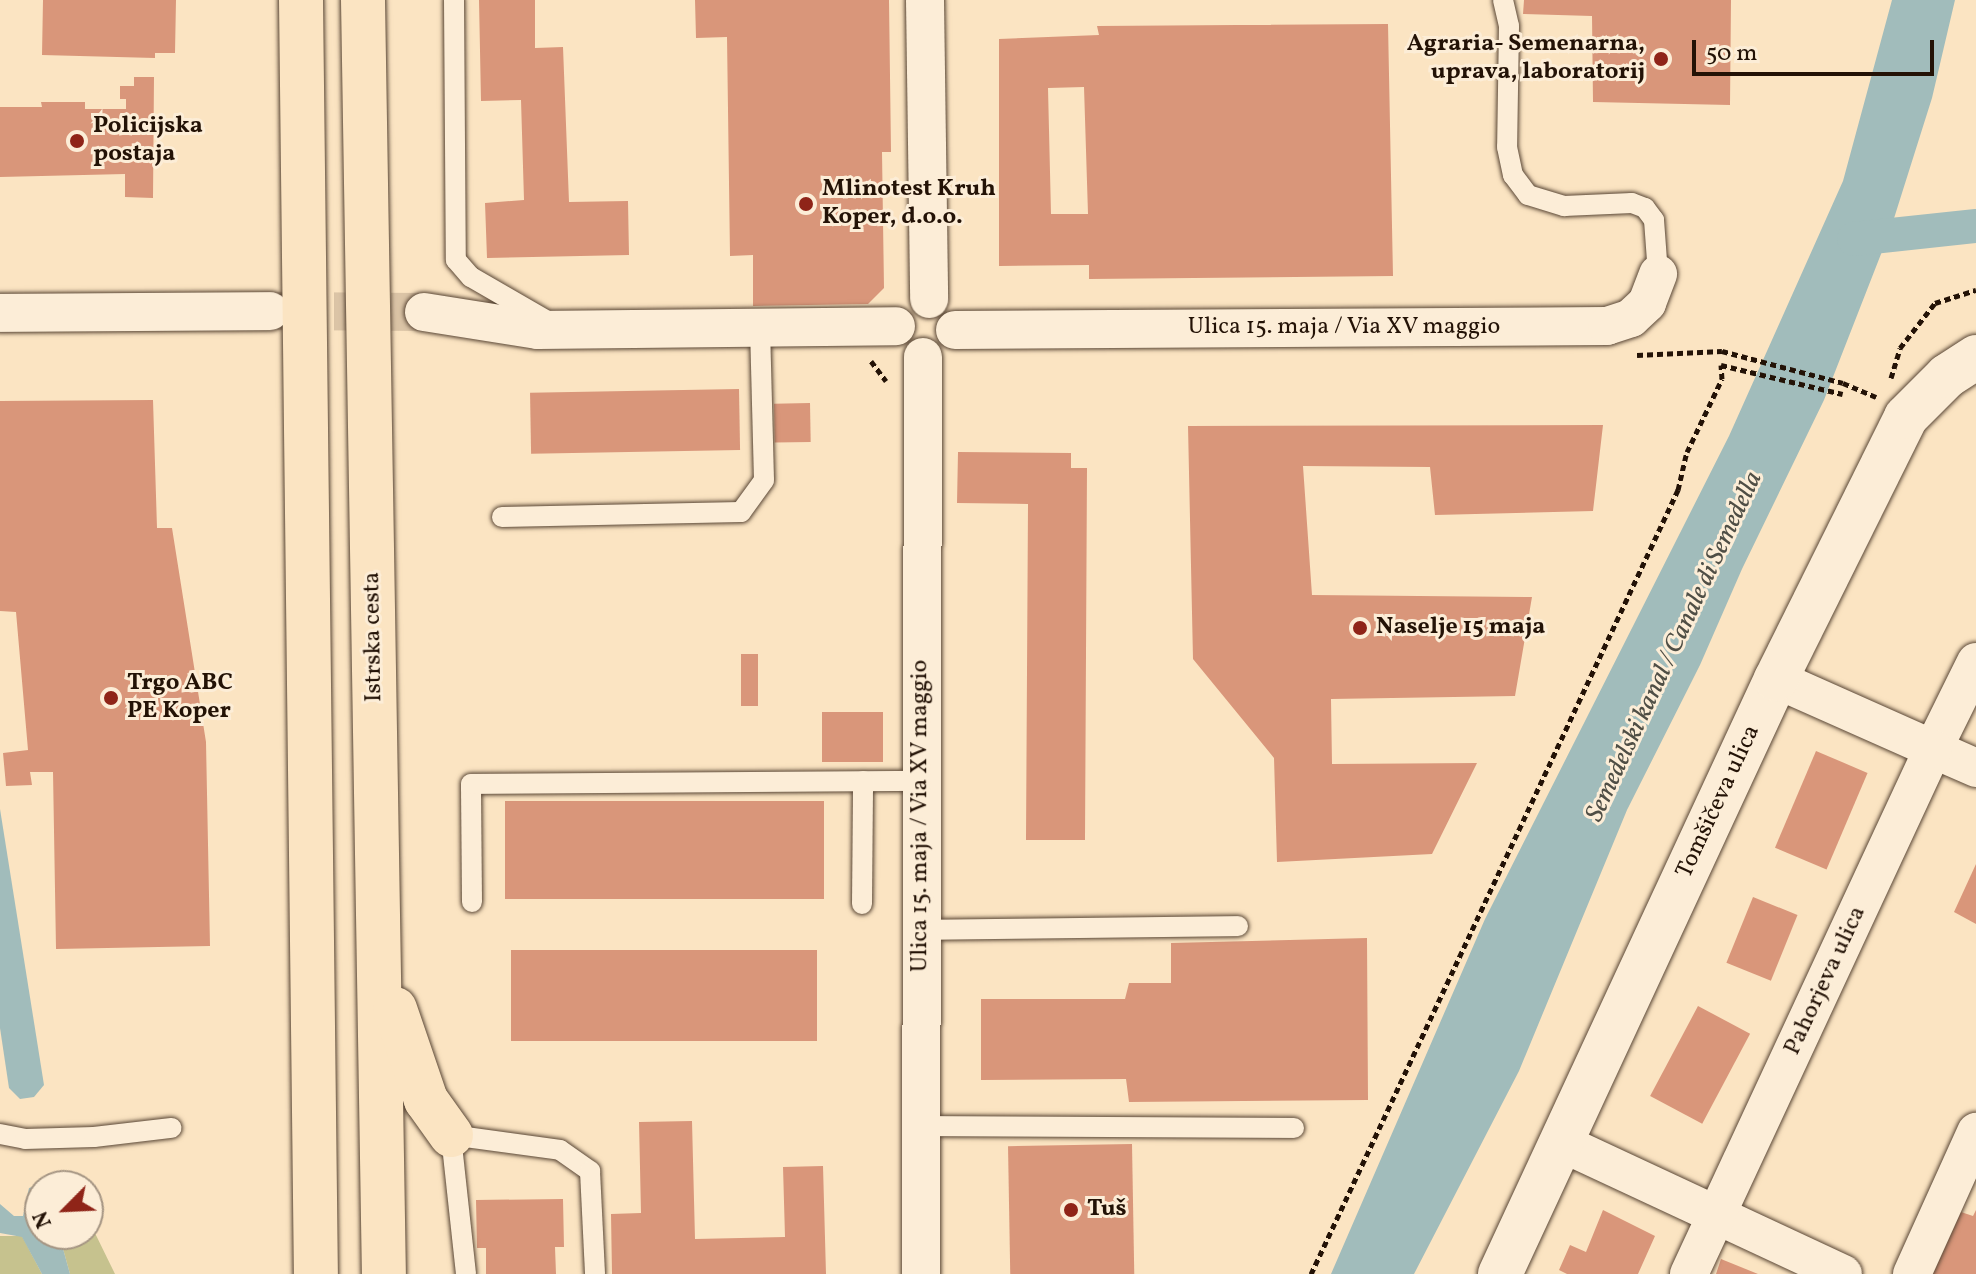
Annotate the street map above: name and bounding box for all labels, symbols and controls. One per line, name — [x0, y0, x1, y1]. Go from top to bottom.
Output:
scale bar — [1696, 24, 1938, 74]
place label: Agraria- Semenarna, uprava, laboratorij — [1406, 31, 1645, 87]
text: 50 m — [1706, 37, 1758, 71]
marker: Agraria- Semenarna, uprava, laboratorij — [1652, 50, 1670, 68]
place label: Policijska postaja — [93, 113, 203, 169]
marker: Policijska postaja — [68, 132, 86, 150]
place label: Mlinotest Kruh Koper, d.o.o. — [822, 176, 996, 232]
marker: Mlinotest Kruh Koper, d.o.o. — [797, 195, 815, 213]
street label: Ulica 15. maja / Via XV maggio — [1187, 314, 1501, 342]
water label: Semedelski kanal / Canale di Semedella — [1580, 467, 1770, 827]
street label: Istrska cesta — [358, 572, 390, 702]
place label: Naselje 15 maja — [1376, 614, 1545, 642]
marker: Naselje 15 maja — [1351, 619, 1369, 637]
street label: Ulica 15. maja / Via XV maggio — [907, 659, 935, 973]
place label: Trgo ABC PE Koper — [127, 670, 233, 726]
marker: Trgo ABC PE Koper — [102, 689, 120, 707]
street label: Tomšičeva ulica — [1671, 721, 1767, 883]
street label: Pahorjeva ulica — [1779, 902, 1873, 1060]
north arrow — [24, 1170, 104, 1250]
place label: Tuš — [1087, 1196, 1127, 1224]
marker: Tuš — [1062, 1201, 1080, 1219]
text: N — [26, 1206, 61, 1233]

